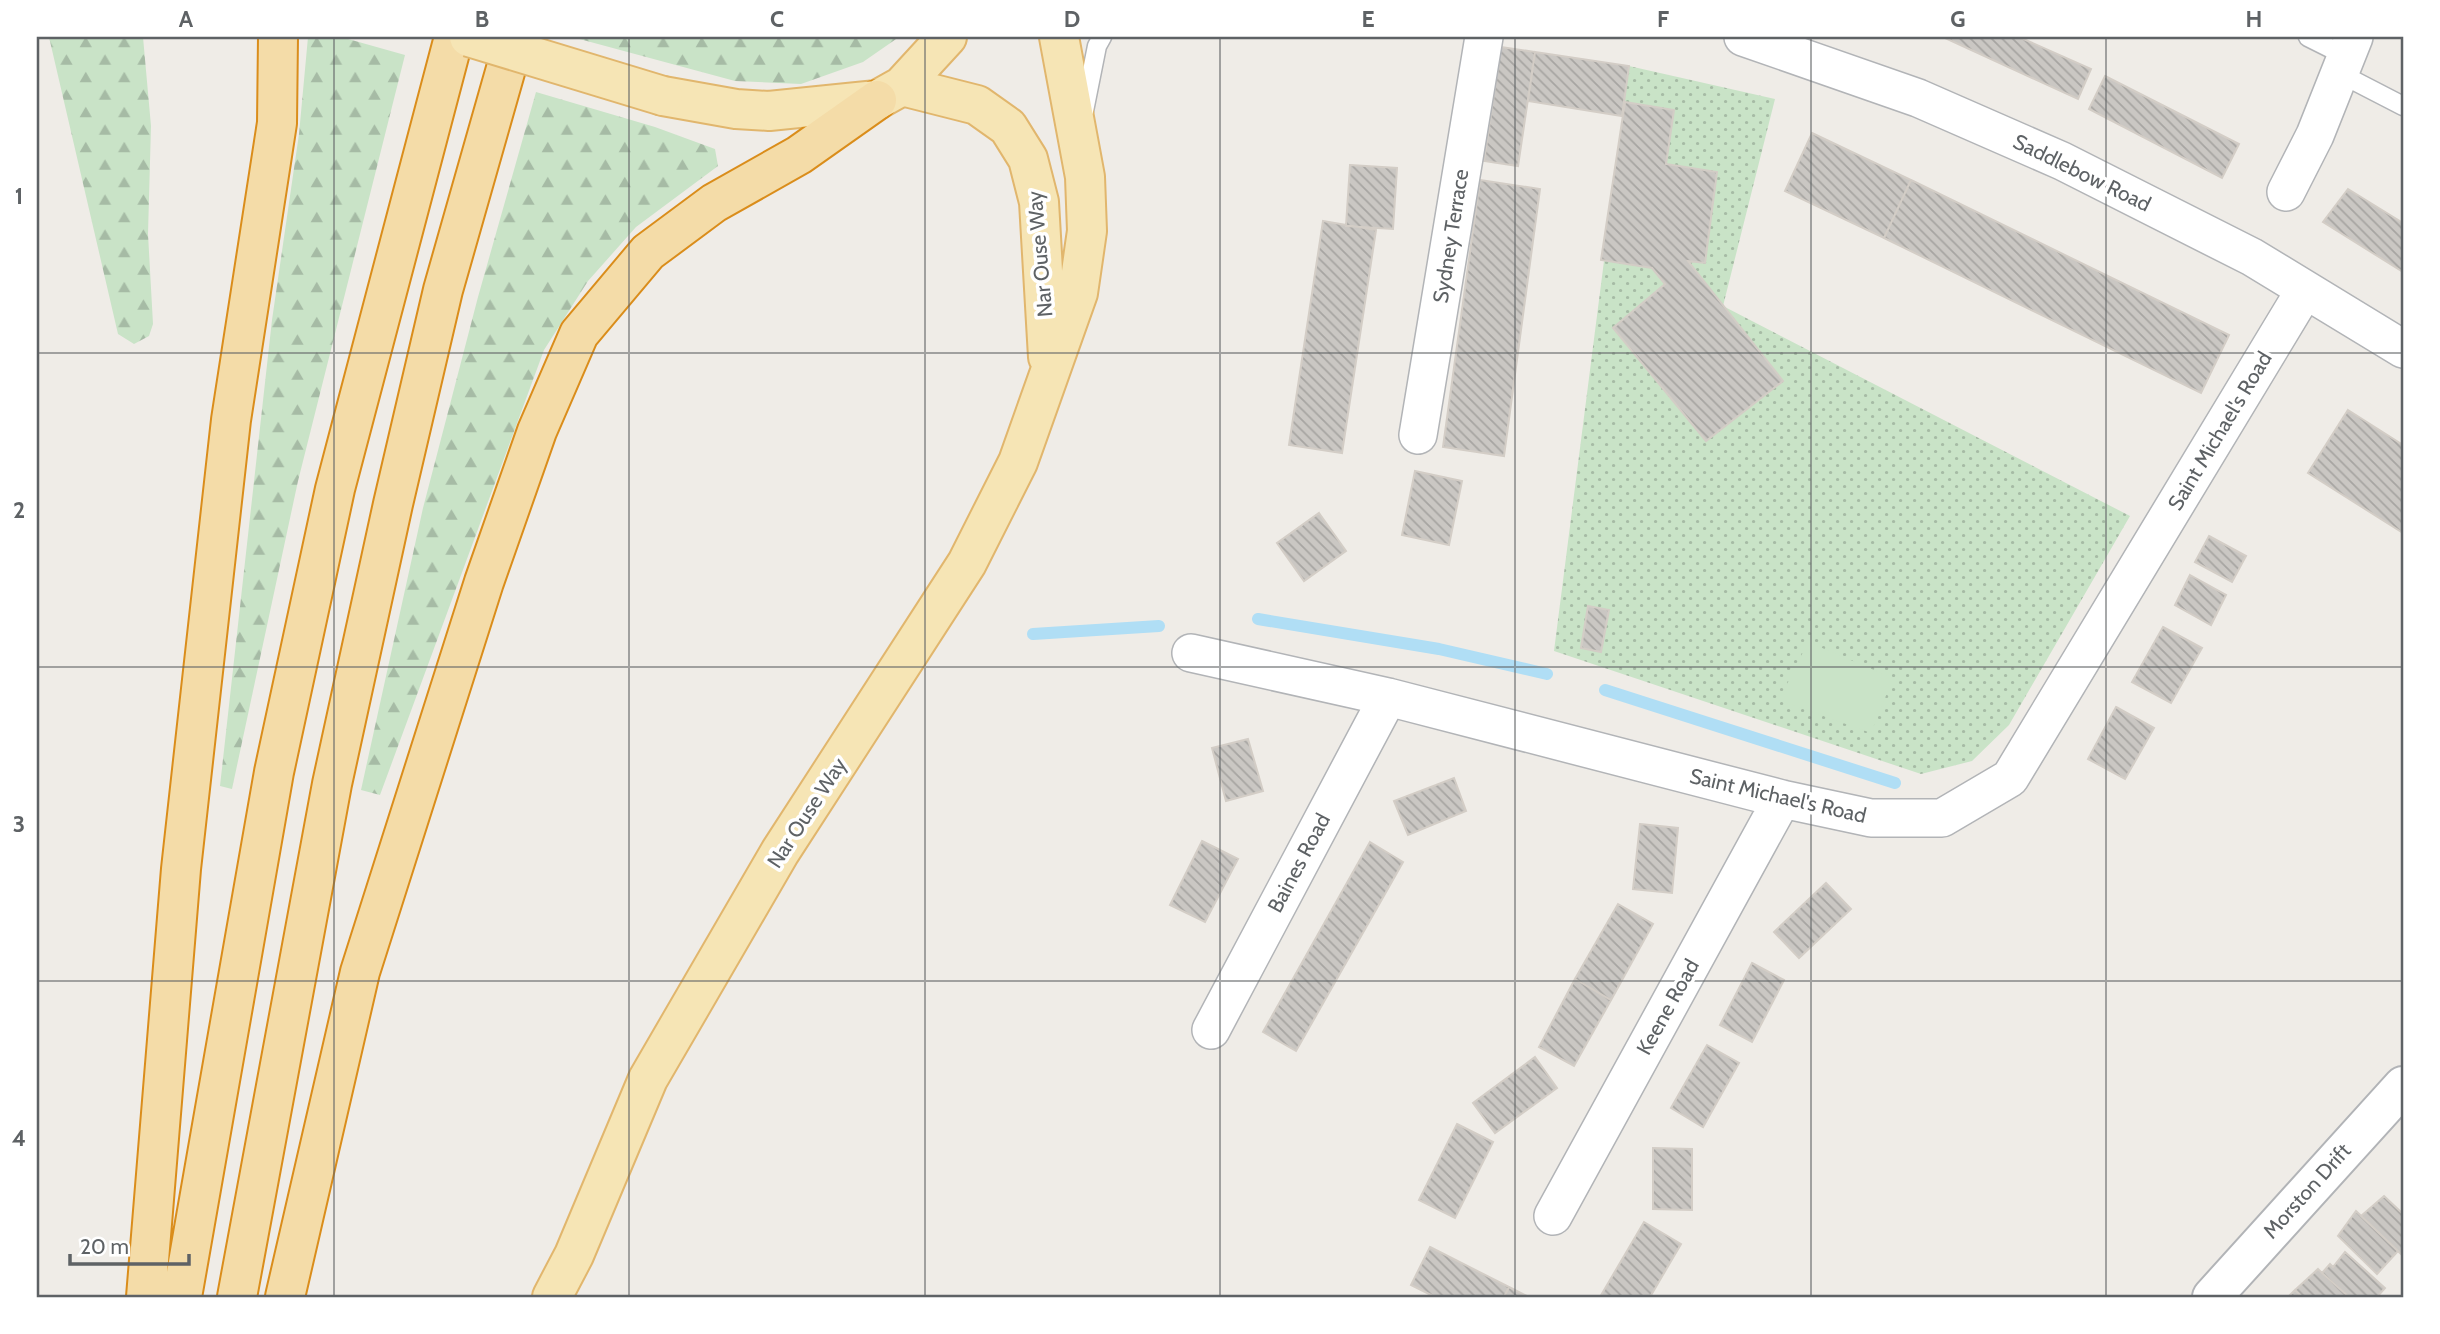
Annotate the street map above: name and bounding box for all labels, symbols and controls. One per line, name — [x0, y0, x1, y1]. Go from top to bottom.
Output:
text: A — [179, 5, 194, 33]
text: B — [475, 5, 489, 33]
text: C — [770, 5, 784, 33]
text: D — [1064, 5, 1080, 33]
text: E — [1361, 5, 1375, 33]
text: F — [1657, 5, 1669, 33]
text: G — [1950, 5, 1966, 33]
text: H — [2246, 5, 2262, 33]
street label: Saddlebow Road — [2009, 128, 2155, 217]
street label: Sydney Terrace — [1428, 167, 1473, 305]
text: 1 — [15, 182, 23, 210]
street label: Nar Ouse Way — [1022, 190, 1057, 318]
street label: Saint Michael's Road — [2162, 347, 2277, 514]
text: 2 — [13, 496, 25, 524]
street label: Nar Ouse Way — [762, 753, 852, 873]
street label: Saint Michael's Road — [1687, 763, 1869, 828]
street label: Baines Road — [1262, 809, 1335, 917]
text: 3 — [13, 810, 25, 838]
street label: Keene Road — [1631, 955, 1704, 1059]
text: 4 — [12, 1124, 26, 1152]
street label: Morston Drift — [2258, 1138, 2356, 1243]
scale bar — [70, 1222, 189, 1266]
text: 20 m — [80, 1234, 129, 1259]

